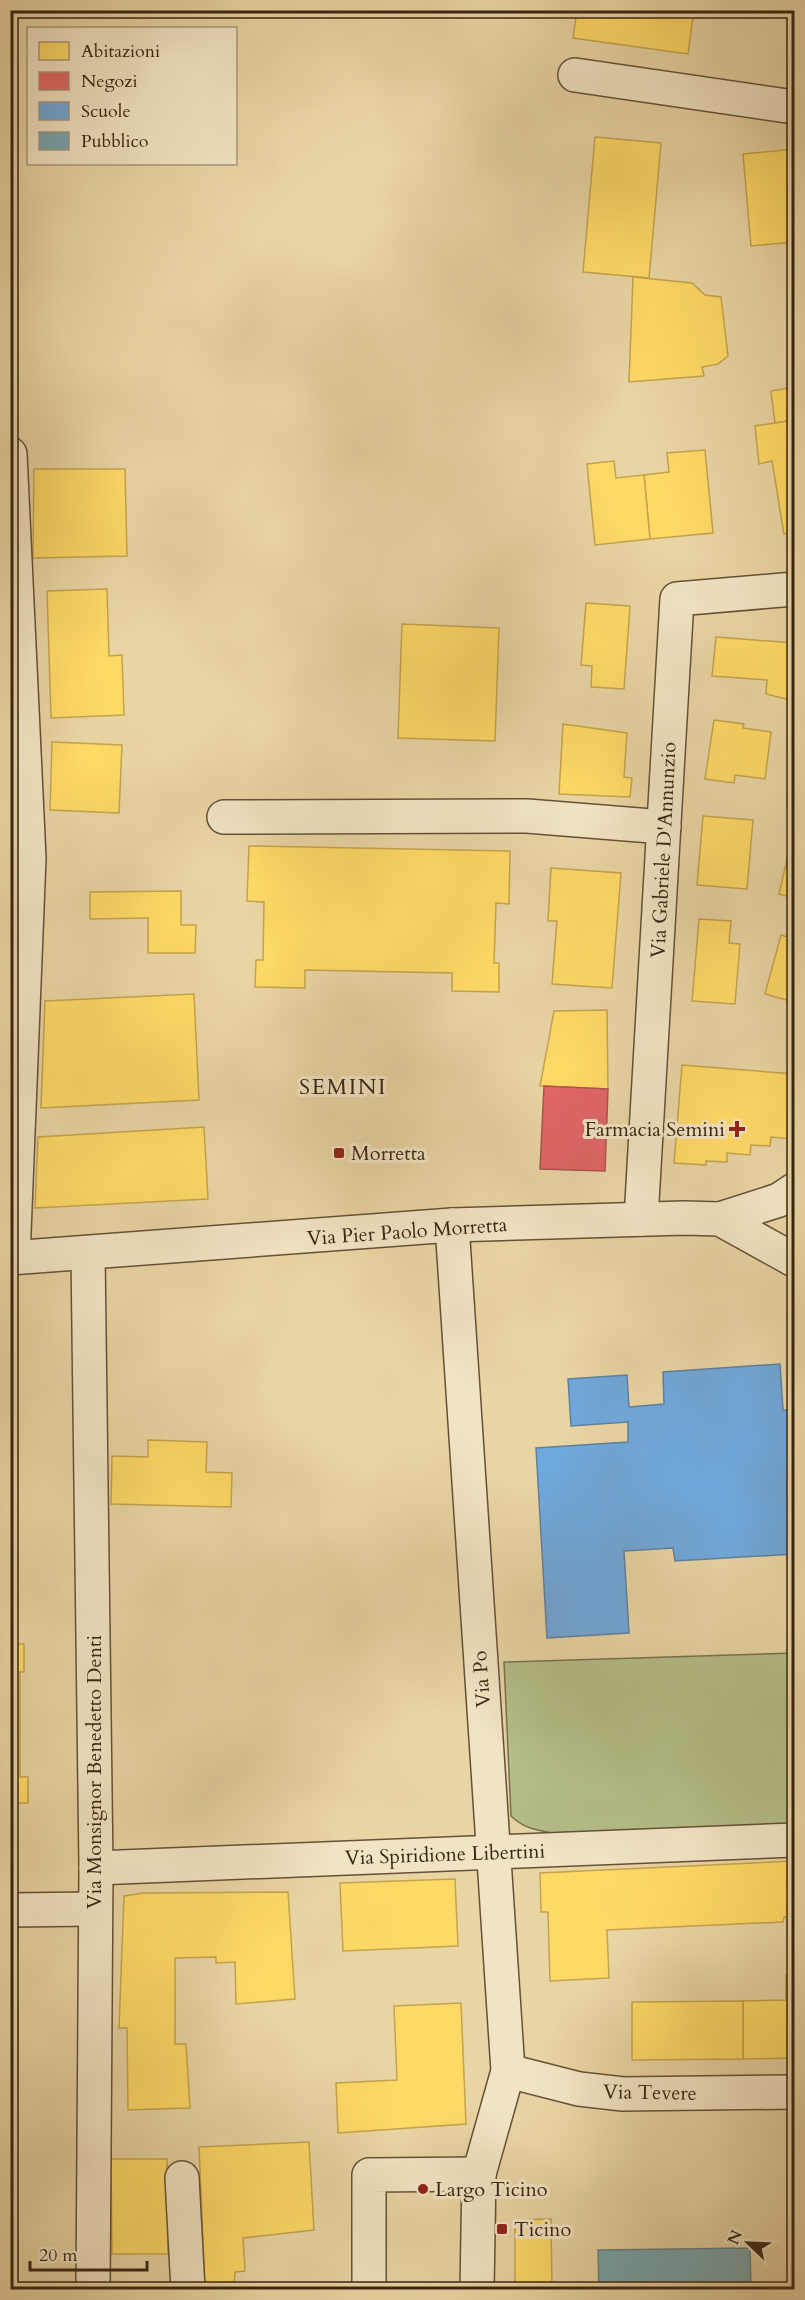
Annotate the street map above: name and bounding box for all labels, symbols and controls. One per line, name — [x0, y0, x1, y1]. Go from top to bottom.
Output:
legend — [27, 27, 237, 165]
text: Abitazioni — [81, 39, 160, 64]
text: Negozi — [81, 69, 137, 94]
text: Scuole — [81, 99, 131, 124]
text: Pubblico — [81, 129, 149, 154]
street label: Via Gabriele D'Annunzio — [644, 741, 683, 959]
district label: SEMINI — [299, 1072, 387, 1102]
place label: Farmacia Semini — [585, 1116, 725, 1143]
marker: Farmacia Semini — [730, 1122, 744, 1136]
place label: Morretta — [351, 1140, 426, 1167]
marker: Morretta — [332, 1146, 346, 1160]
street label: Via Pier Paolo Morretta — [306, 1211, 508, 1252]
street label: Via Monsignor Benedetto Denti — [81, 1635, 108, 1909]
street label: Via Po — [466, 1649, 497, 1708]
street label: Via Spiridione Libertini — [344, 1838, 546, 1871]
street label: Via Tevere — [603, 2078, 697, 2107]
place label: Largo Ticino — [435, 2176, 548, 2203]
marker: Largo Ticino — [416, 2182, 430, 2196]
north arrow — [718, 2213, 778, 2273]
place label: Ticino — [514, 2216, 571, 2243]
marker: Ticino — [495, 2222, 509, 2236]
text: N — [722, 2227, 748, 2248]
scale bar — [30, 2234, 147, 2272]
text: 20 m — [39, 2243, 78, 2268]

